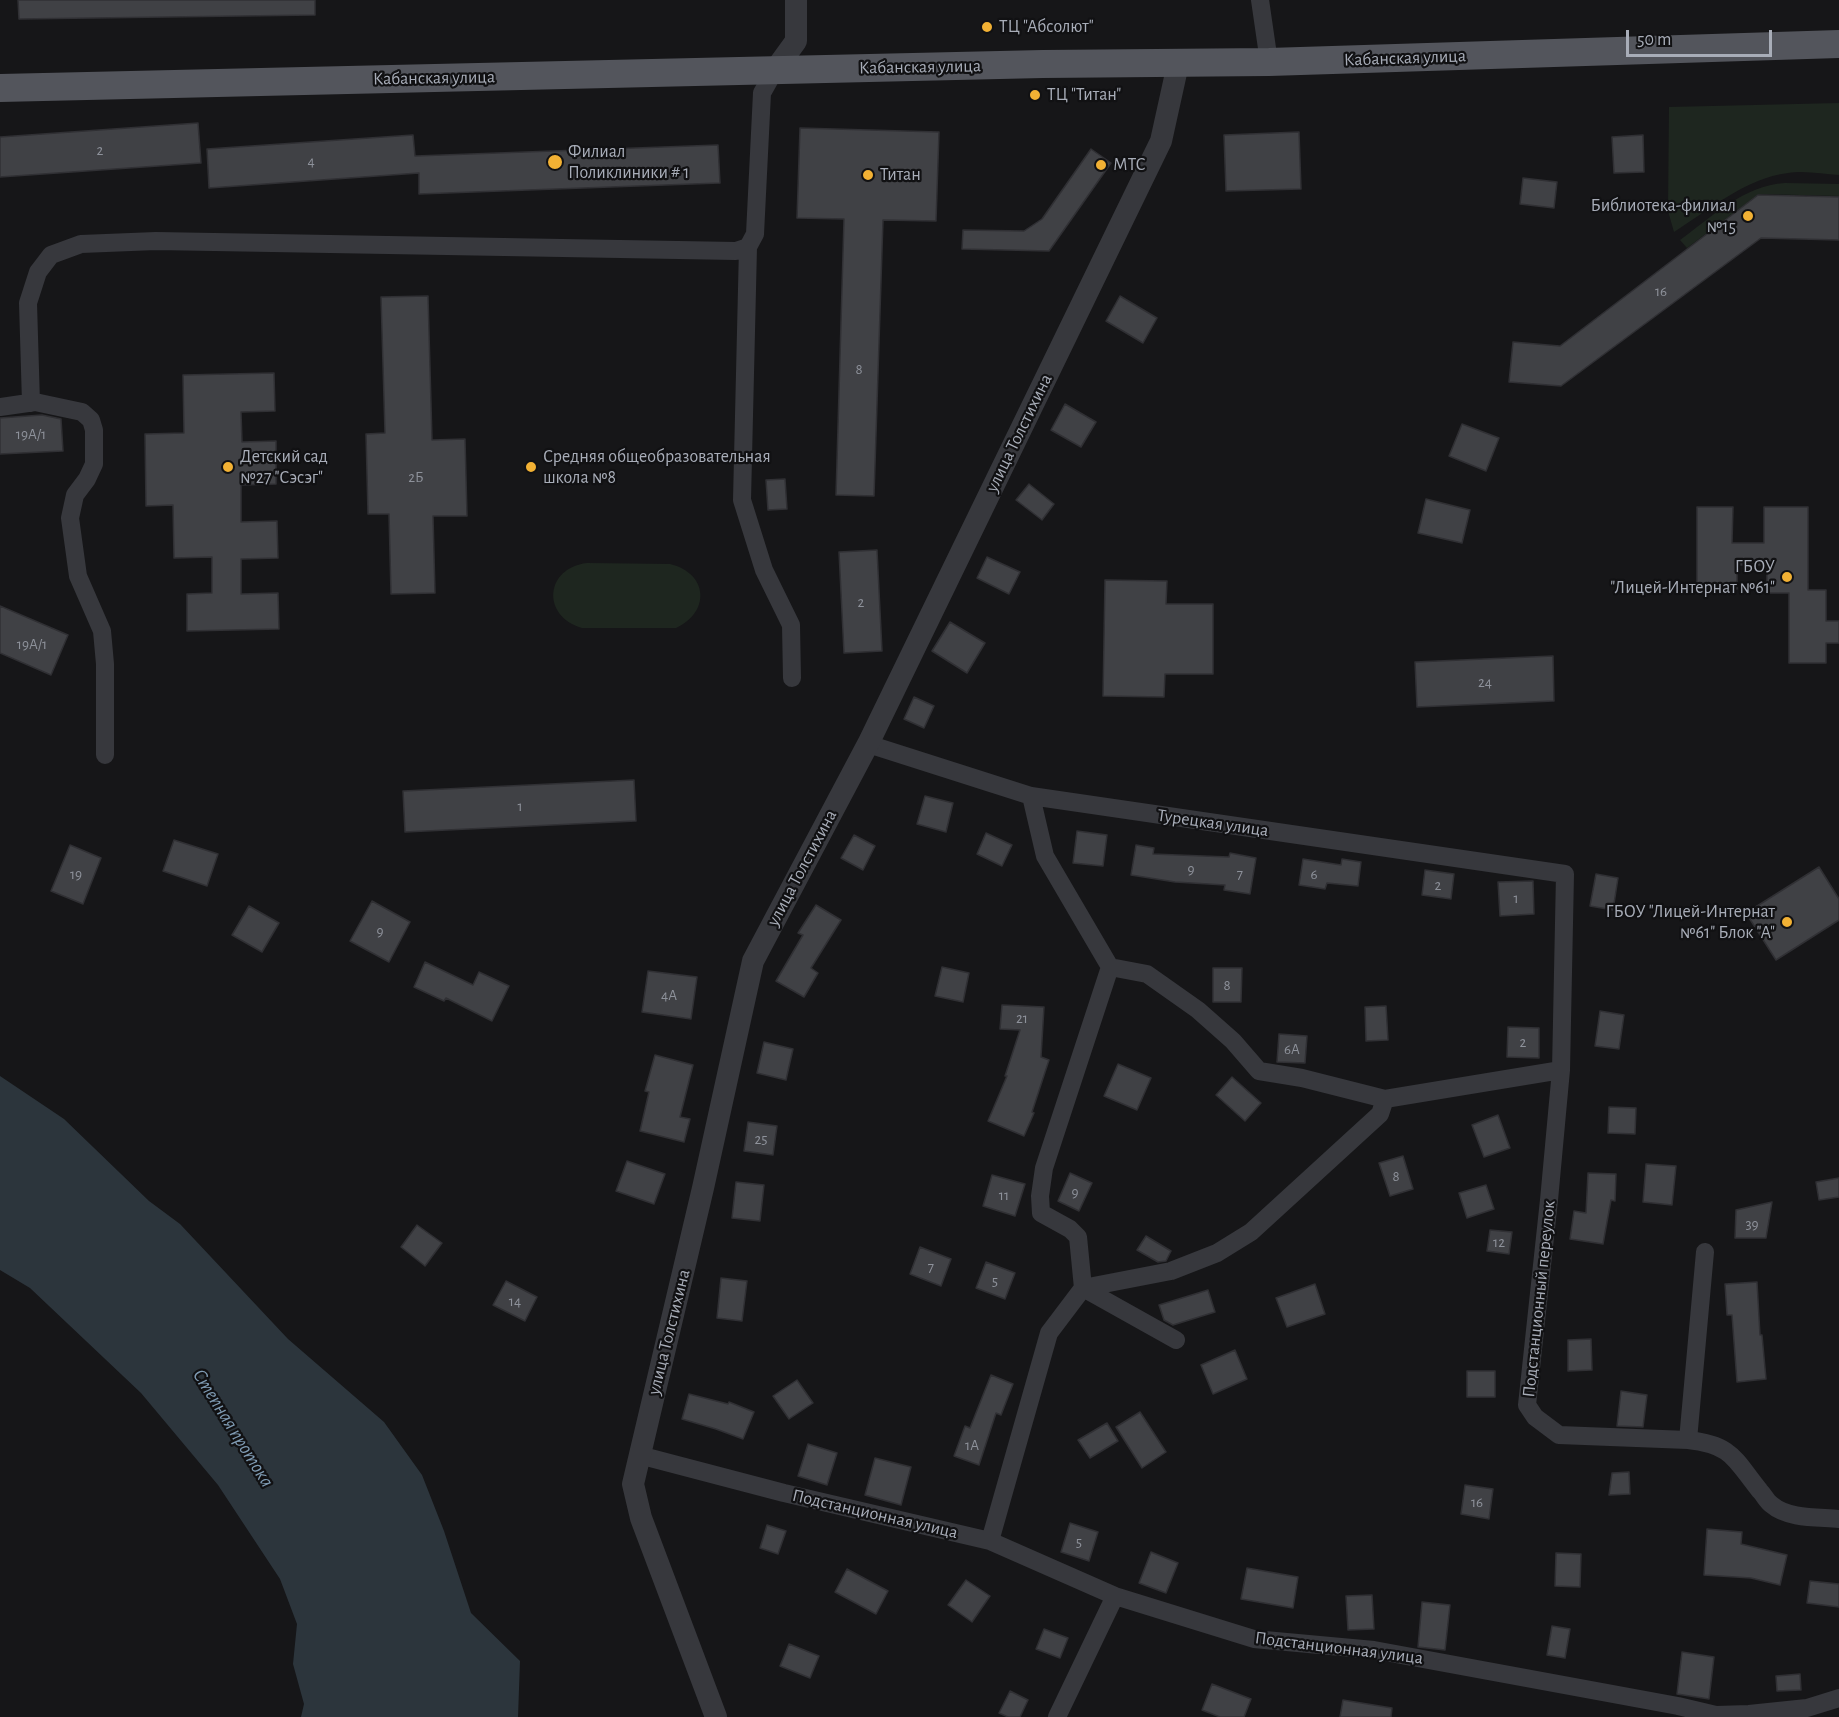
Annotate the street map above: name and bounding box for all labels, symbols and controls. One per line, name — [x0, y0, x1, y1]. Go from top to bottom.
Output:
place label: ТЦ "Абсолют" — [999, 16, 1094, 38]
scale bar — [1629, 18, 1774, 56]
marker: ТЦ "Абсолют" — [980, 20, 994, 34]
text: 50 m — [1637, 31, 1671, 49]
street label: Кабанская улица — [1344, 45, 1466, 71]
street label: Кабанская улица — [859, 55, 981, 79]
street label: Кабанская улица — [373, 66, 495, 90]
place label: ТЦ "Титан" — [1047, 84, 1121, 106]
marker: ТЦ "Титан" — [1028, 88, 1042, 102]
house number: 2 — [97, 141, 103, 159]
place label: Филиал Поликлиники # 1 — [568, 141, 690, 184]
house number: 4 — [307, 152, 315, 170]
marker: Филиал Поликлиники # 1 — [546, 153, 564, 171]
place label: МТС — [1113, 154, 1146, 176]
marker: МТС — [1094, 158, 1108, 172]
place label: Титан — [880, 164, 921, 186]
marker: Титан — [861, 168, 875, 182]
place label: Библиотека-филиал №15 — [1591, 195, 1736, 238]
marker: Библиотека-филиал №15 — [1741, 209, 1755, 223]
house number: 16 — [1655, 282, 1667, 300]
house number: 8 — [855, 360, 863, 378]
street label: улица Толстихина — [981, 371, 1057, 495]
house number: 19А/1 — [16, 425, 46, 443]
place label: Детский сад №27 "Сэсэг" — [240, 446, 328, 488]
place label: Средняя общеобразовательная школа №8 — [543, 446, 771, 488]
marker: Детский сад №27 "Сэсэг" — [221, 460, 235, 474]
marker: Средняя общеобразовательная школа №8 — [524, 460, 538, 474]
house number: 2Б — [408, 468, 424, 486]
place label: ГБОУ "Лицей-Интернат №61" — [1610, 556, 1775, 598]
marker: ГБОУ "Лицей-Интернат №61" — [1780, 570, 1794, 584]
house number: 2 — [858, 593, 864, 611]
house number: 19А/1 — [17, 635, 47, 653]
house number: 24 — [1478, 673, 1492, 691]
house number: 1 — [517, 797, 523, 815]
street label: Турецкая улица — [1156, 805, 1270, 841]
street label: улица Толстихина — [762, 806, 842, 930]
house number: 9 — [1187, 860, 1195, 878]
house number: 19 — [70, 865, 82, 883]
house number: 7 — [1237, 865, 1243, 883]
house number: 6 — [1310, 865, 1318, 883]
house number: 2 — [1435, 876, 1441, 894]
house number: 1 — [1513, 889, 1519, 907]
place label: ГБОУ "Лицей-Интернат №61" Блок "А" — [1605, 901, 1775, 944]
marker: ГБОУ "Лицей-Интернат №61" Блок "А" — [1780, 915, 1794, 929]
house number: 9 — [376, 922, 384, 940]
house number: 8 — [1223, 976, 1231, 994]
house number: 4А — [661, 986, 677, 1004]
house number: 21 — [1016, 1009, 1028, 1027]
house number: 2 — [1520, 1033, 1526, 1051]
house number: 6А — [1284, 1040, 1300, 1058]
house number: 25 — [754, 1130, 768, 1148]
house number: 8 — [1392, 1167, 1400, 1185]
house number: 9 — [1071, 1183, 1079, 1201]
house number: 11 — [999, 1186, 1009, 1204]
street label: Подстанционный переулок — [1518, 1199, 1560, 1399]
house number: 39 — [1745, 1215, 1759, 1233]
house number: 12 — [1493, 1233, 1505, 1251]
house number: 7 — [928, 1258, 934, 1276]
street label: улица Толстихина — [643, 1267, 695, 1397]
house number: 5 — [992, 1272, 998, 1290]
house number: 14 — [509, 1292, 521, 1310]
water label: Степная протока — [187, 1364, 279, 1492]
house number: 1А — [965, 1436, 979, 1454]
street label: Подстанционная улица — [790, 1484, 960, 1544]
house number: 16 — [1471, 1493, 1483, 1511]
house number: 5 — [1076, 1533, 1082, 1551]
street label: Подстанционная улица — [1254, 1627, 1424, 1669]

